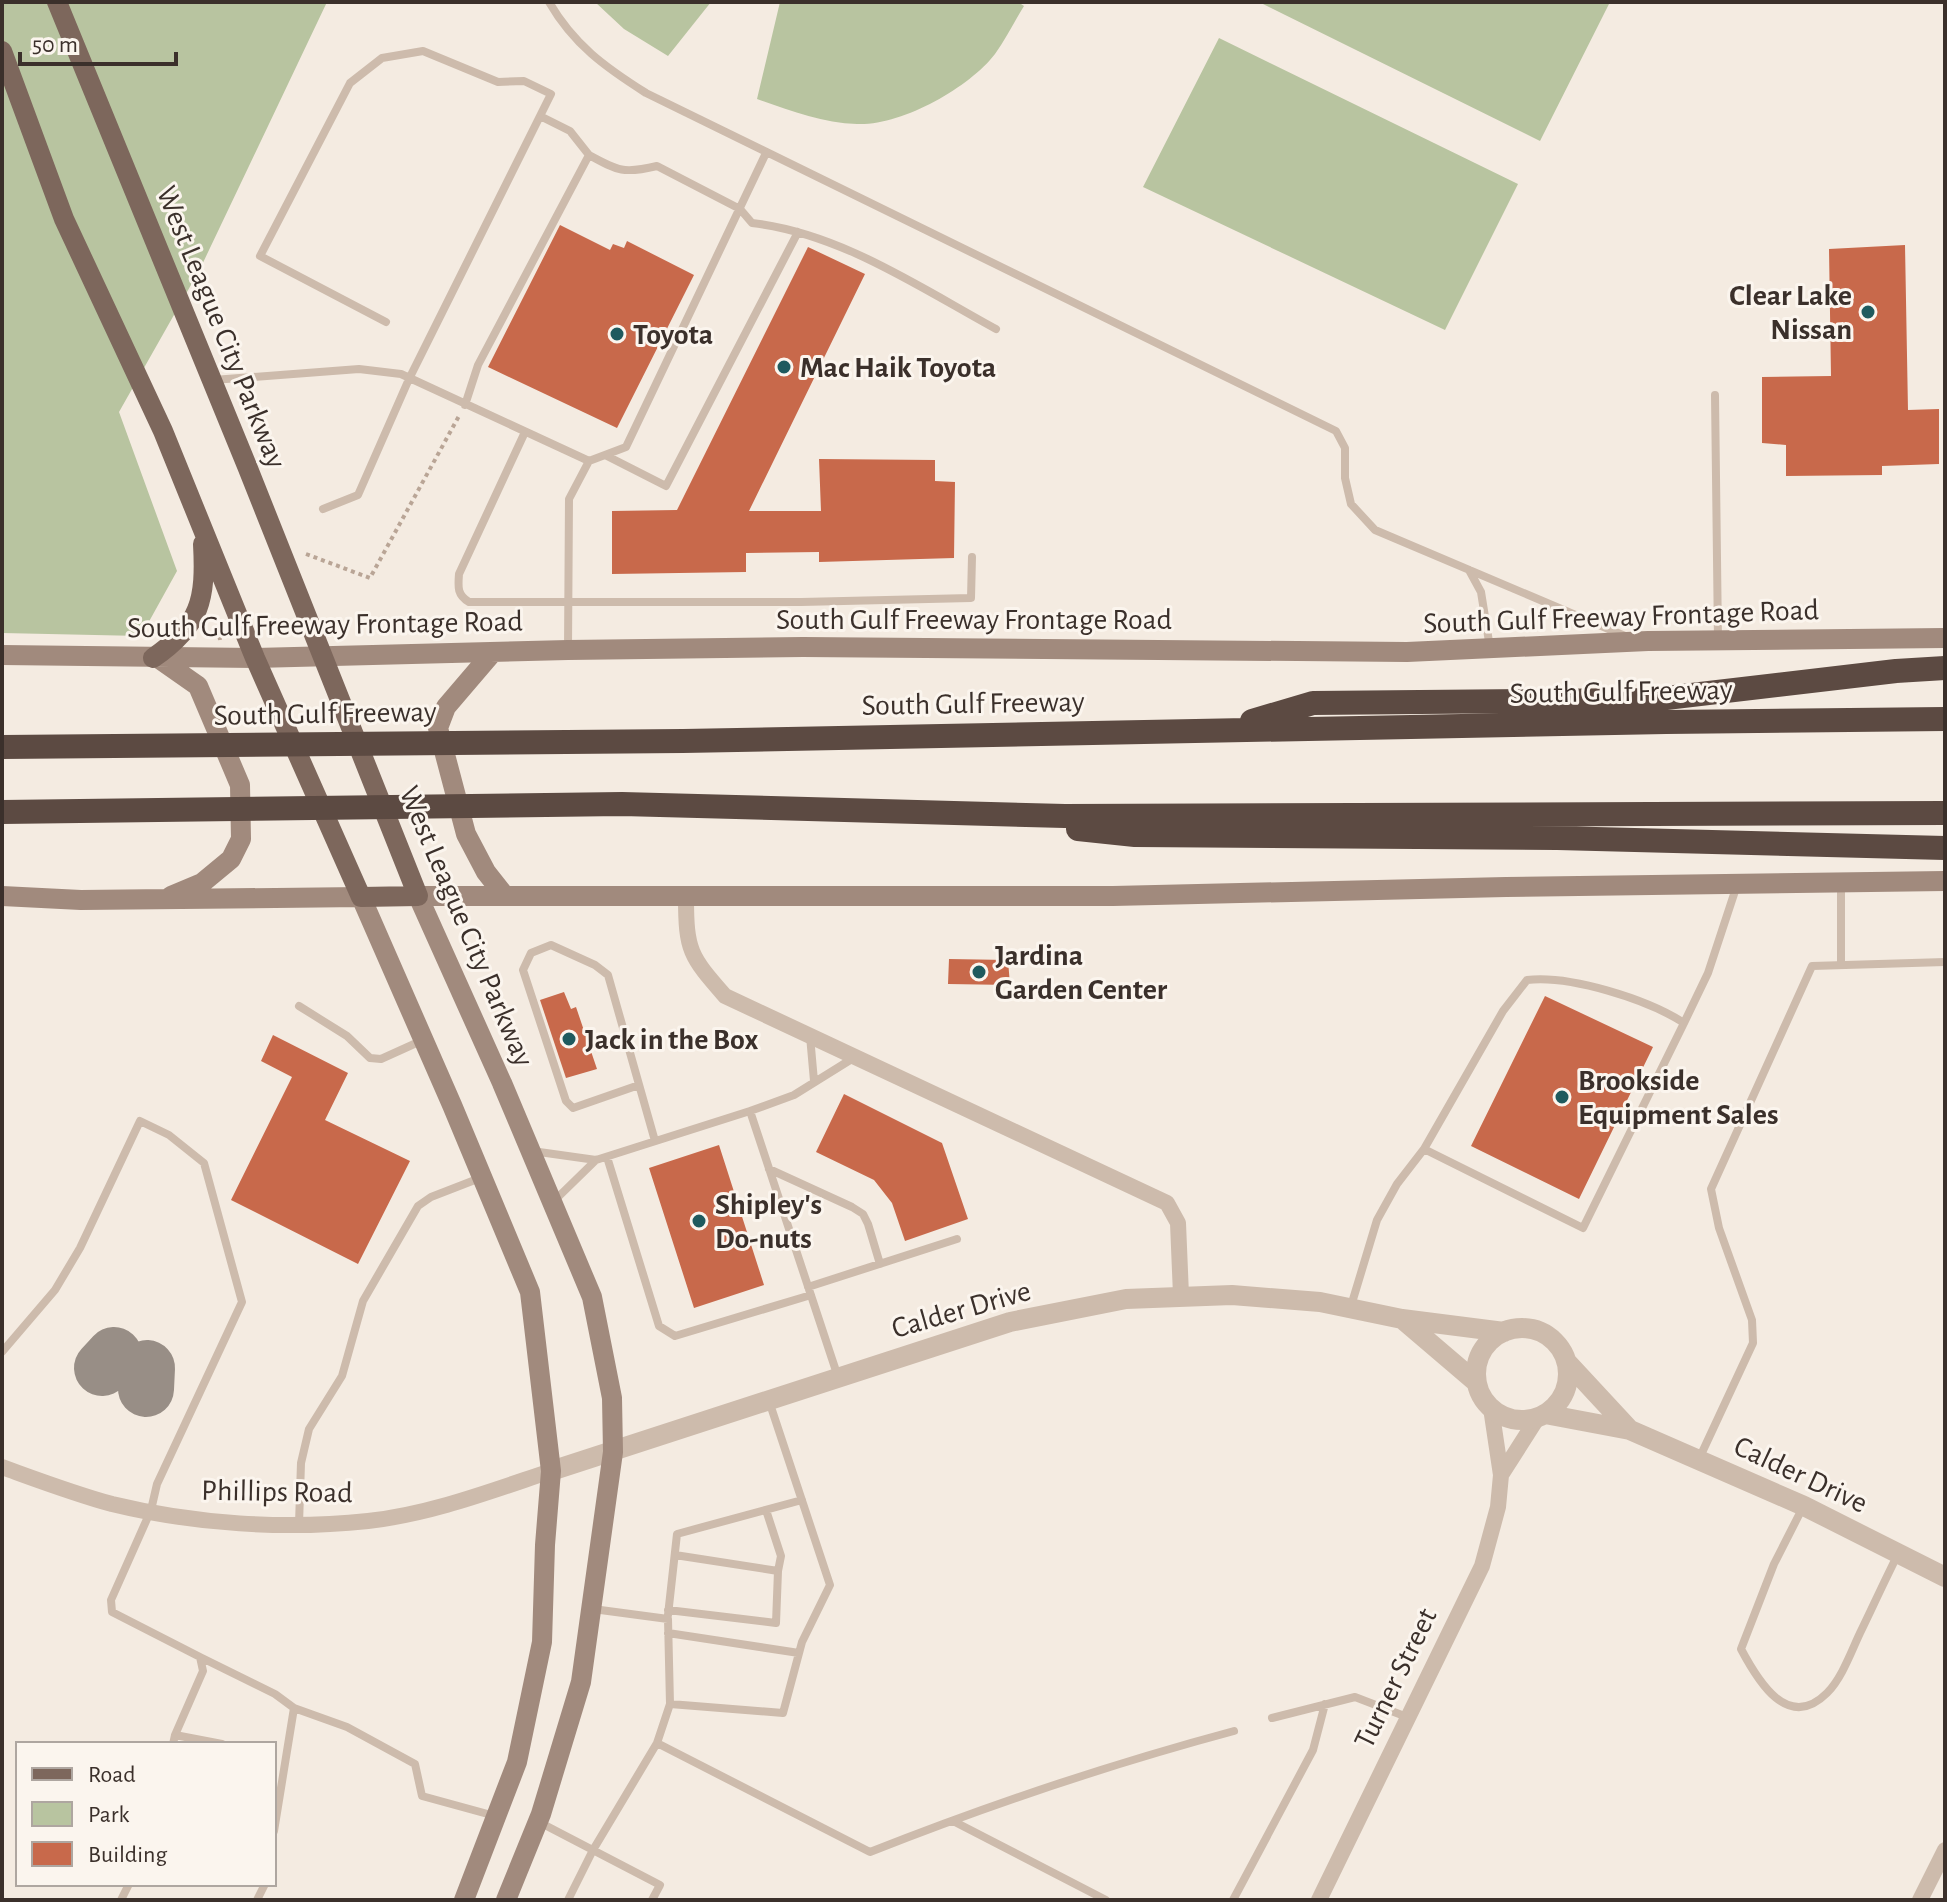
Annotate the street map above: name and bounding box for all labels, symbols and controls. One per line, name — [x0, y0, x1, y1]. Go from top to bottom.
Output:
scale bar — [20, 16, 176, 66]
text: 50 m — [32, 33, 78, 57]
street label: West League City Parkway — [151, 182, 291, 473]
place label: Clear Lake Nissan — [1729, 281, 1852, 345]
marker: Clear Lake Nissan — [1859, 303, 1877, 321]
place label: Toyota — [633, 320, 713, 350]
marker: Toyota — [608, 325, 626, 343]
place label: Mac Haik Toyota — [800, 353, 996, 383]
marker: Mac Haik Toyota — [775, 358, 793, 376]
street label: South Gulf Freeway Frontage Road — [1423, 595, 1819, 639]
street label: South Gulf Freeway Frontage Road — [776, 605, 1172, 635]
street label: South Gulf Freeway Frontage Road — [127, 607, 523, 643]
street label: South Gulf Freeway — [1509, 675, 1733, 709]
street label: South Gulf Freeway — [861, 687, 1085, 721]
street label: South Gulf Freeway — [213, 697, 437, 731]
street label: West League City Parkway — [393, 782, 539, 1071]
place label: Jardina Garden Center — [995, 941, 1168, 1005]
marker: Jardina Garden Center — [970, 963, 988, 981]
place label: Jack in the Box — [585, 1025, 758, 1055]
marker: Jack in the Box — [560, 1030, 578, 1048]
place label: Brookside Equipment Sales — [1578, 1066, 1778, 1130]
marker: Brookside Equipment Sales — [1553, 1088, 1571, 1106]
place label: Shipley's Do-nuts — [715, 1190, 822, 1254]
marker: Shipley's Do-nuts — [690, 1212, 708, 1230]
street label: Calder Drive — [888, 1276, 1034, 1344]
street label: Calder Drive — [1729, 1431, 1872, 1519]
street label: Phillips Road — [201, 1476, 353, 1508]
street label: Turner Street — [1349, 1603, 1443, 1753]
legend — [16, 1742, 276, 1886]
text: Road — [88, 1763, 136, 1787]
text: Park — [88, 1803, 129, 1827]
text: Building — [88, 1843, 167, 1867]

